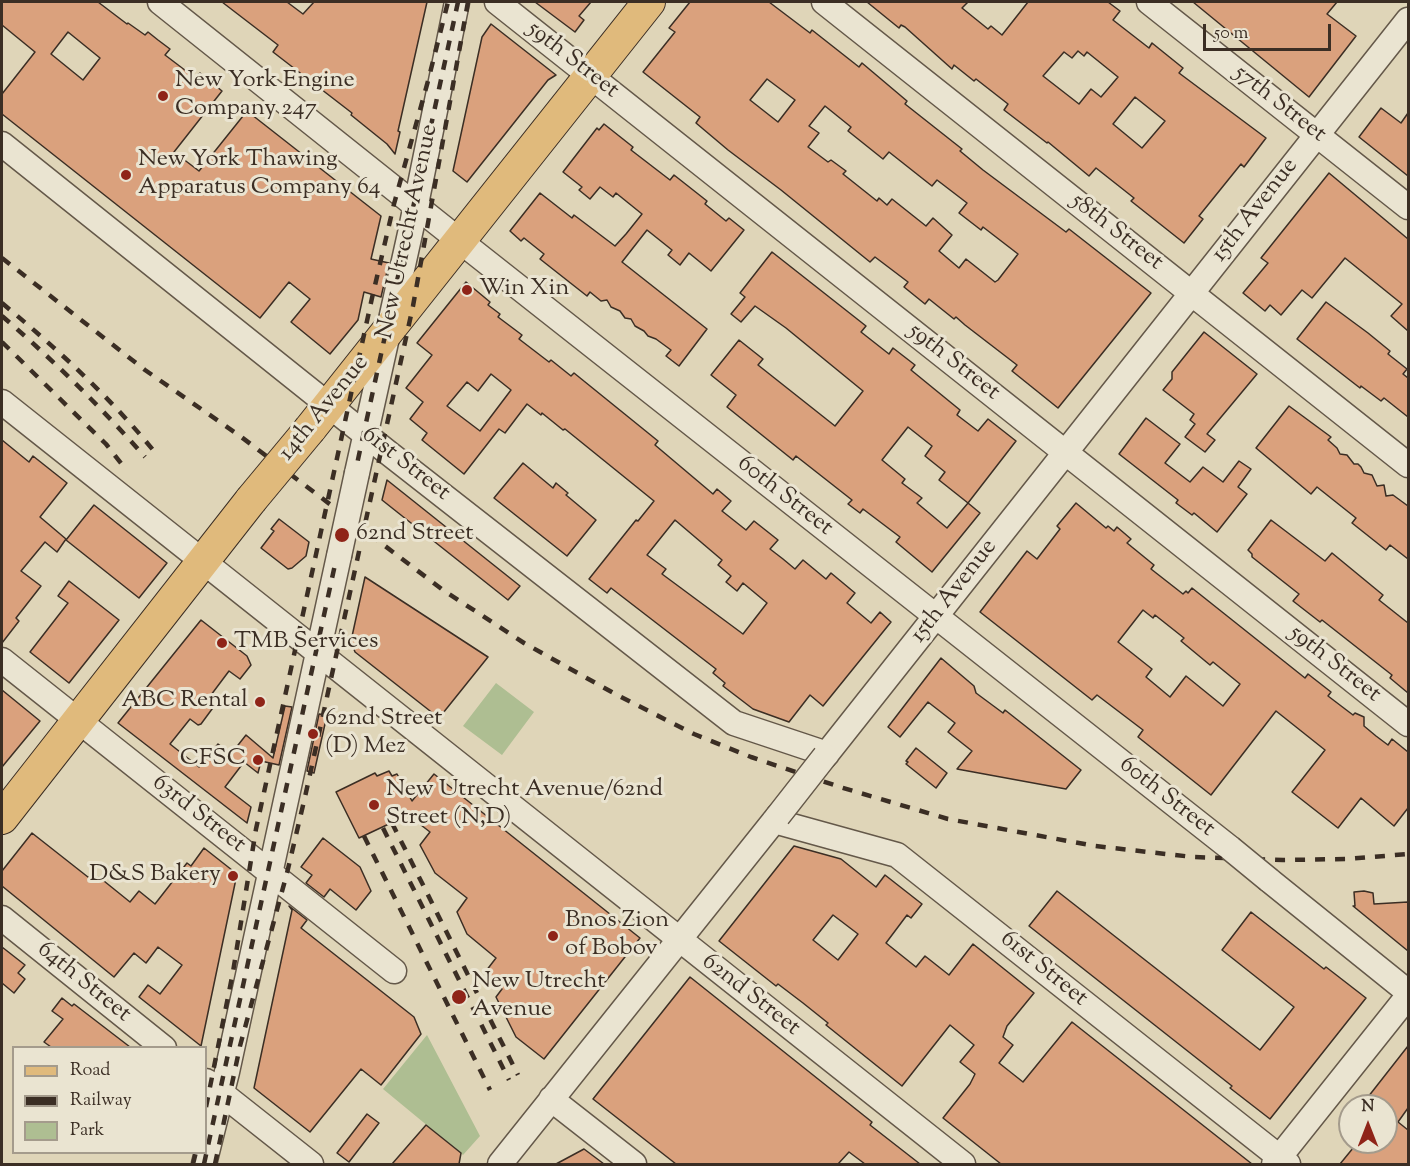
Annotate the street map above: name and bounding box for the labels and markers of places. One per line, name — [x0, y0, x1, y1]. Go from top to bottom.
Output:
place label: New York Engine Company 247 — [175, 68, 355, 124]
marker: New York Engine Company 247 — [156, 89, 170, 103]
place label: New York Thawing Apparatus Company 64 — [138, 147, 381, 203]
marker: New York Thawing Apparatus Company 64 — [119, 168, 133, 182]
place label: Win Xin — [479, 276, 569, 304]
marker: Win Xin — [460, 283, 474, 297]
place label: 62nd Street — [356, 521, 474, 549]
marker: 62nd Street — [333, 526, 351, 544]
place label: TMB Services — [234, 629, 378, 657]
marker: TMB Services — [215, 636, 229, 650]
place label: ABC Rental — [121, 688, 248, 716]
marker: ABC Rental — [253, 695, 267, 709]
place label: 62nd Street (D) Mez — [325, 706, 443, 762]
marker: 62nd Street (D) Mez — [306, 727, 320, 741]
place label: CFSC — [180, 746, 246, 774]
marker: CFSC — [251, 753, 265, 767]
place label: New Utrecht Avenue/62nd Street (N,D) — [386, 777, 663, 833]
marker: New Utrecht Avenue/62nd Street (N,D) — [367, 798, 381, 812]
place label: D&S Bakery — [89, 862, 221, 890]
marker: D&S Bakery — [226, 869, 240, 883]
place label: Bnos Zion of Bobov — [565, 908, 669, 964]
marker: Bnos Zion of Bobov — [546, 929, 560, 943]
place label: New Utrecht Avenue — [472, 969, 605, 1025]
marker: New Utrecht Avenue — [450, 988, 468, 1006]

